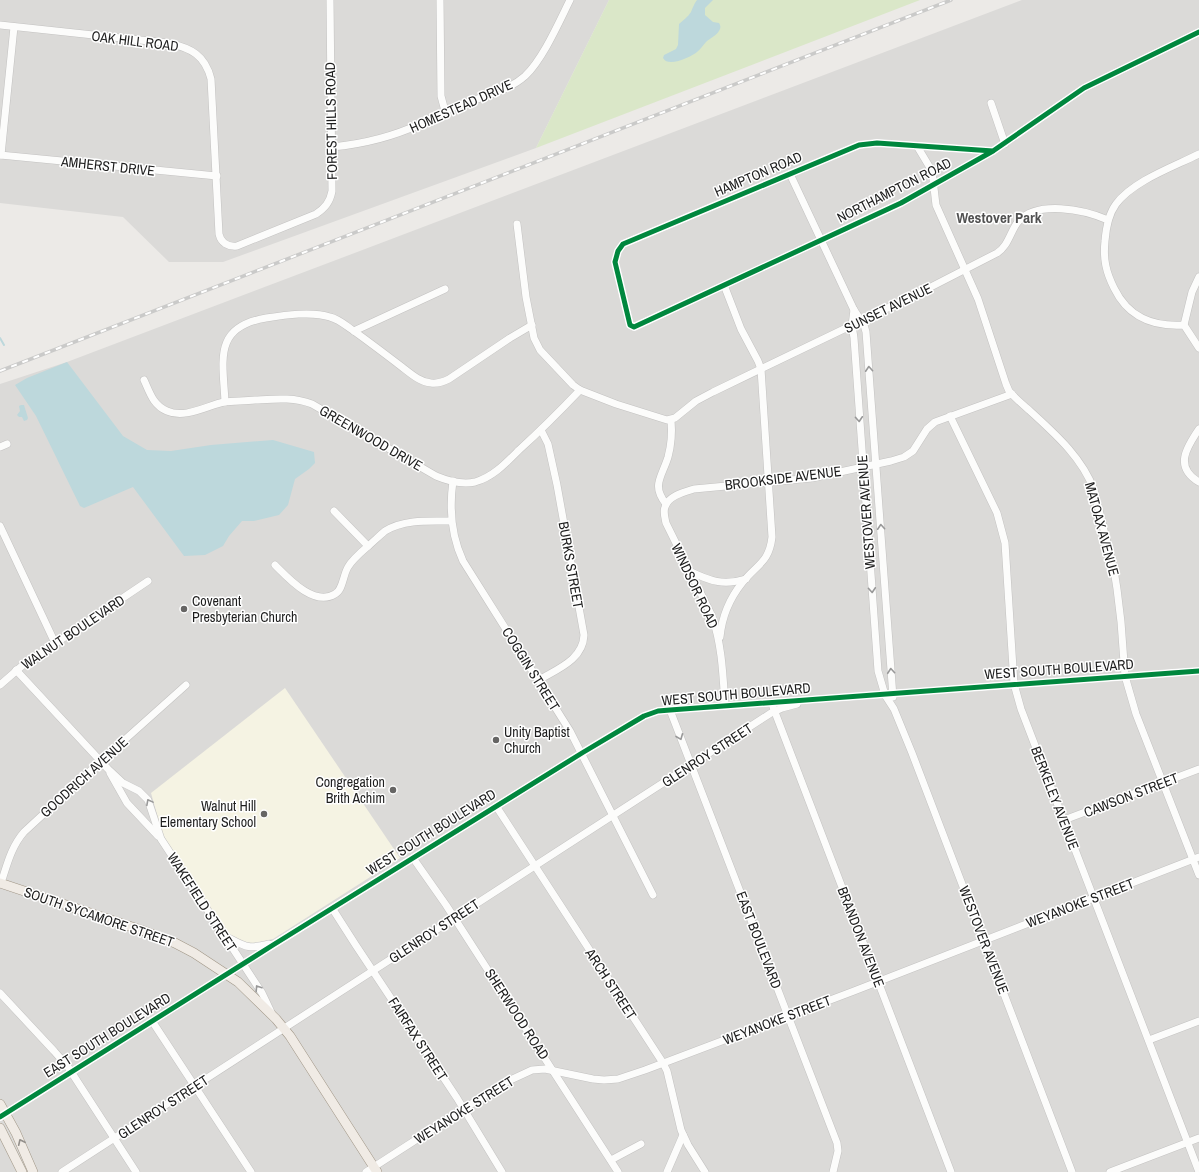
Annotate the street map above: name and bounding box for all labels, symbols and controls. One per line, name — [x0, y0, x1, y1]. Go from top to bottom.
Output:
street label: OAK HILL ROAD — [90, 27, 180, 55]
street label: FOREST HILLS ROAD — [321, 62, 341, 180]
street label: HOMESTEAD DRIVE — [407, 75, 515, 137]
street label: HAMPTON ROAD — [711, 147, 805, 201]
street label: AMHERST DRIVE — [59, 152, 156, 180]
street label: NORTHAMPTON ROAD — [834, 153, 954, 227]
district label: Westover Park — [956, 207, 1042, 228]
street label: SUNSET AVENUE — [841, 279, 935, 337]
one-way arrow — [865, 366, 874, 372]
street label: GREENWOOD DRIVE — [316, 401, 426, 475]
one-way arrow — [855, 416, 864, 422]
street label: WESTOVER AVENUE — [853, 454, 879, 570]
street label: BROOKSIDE AVENUE — [724, 462, 842, 494]
street label: MATOAX AVENUE — [1081, 480, 1123, 578]
street label: BURKS STREET — [554, 520, 588, 610]
one-way arrow — [876, 524, 885, 530]
street label: WINDSOR ROAD — [667, 541, 723, 631]
one-way arrow — [867, 587, 876, 593]
street label: WALNUT BOULEVARD — [18, 591, 128, 673]
place label: Covenant Presbyterian Church — [192, 592, 297, 626]
marker: Covenant Presbyterian Church — [179, 604, 189, 614]
street label: COGGIN STREET — [498, 624, 564, 714]
street label: WEST SOUTH BOULEVARD — [984, 655, 1134, 683]
one-way arrow — [886, 668, 895, 674]
street label: WEST SOUTH BOULEVARD — [661, 679, 811, 709]
street label: GLENROY STREET — [658, 719, 756, 791]
place label: Unity Baptist Church — [504, 723, 570, 757]
street label: GOODRICH AVENUE — [36, 733, 132, 821]
one-way arrow — [676, 734, 684, 741]
marker: Unity Baptist Church — [491, 735, 501, 745]
street label: BERKELEY AVENUE — [1027, 744, 1083, 852]
street label: CAWSON STREET — [1081, 769, 1181, 821]
place label: Congregation Brith Achim — [315, 773, 385, 807]
street label: WEST SOUTH BOULEVARD — [363, 785, 499, 879]
marker: Congregation Brith Achim — [388, 785, 398, 795]
place label: Walnut Hill Elementary School — [160, 797, 256, 831]
one-way arrow — [146, 799, 153, 806]
marker: Walnut Hill Elementary School — [259, 809, 269, 819]
street label: WAKEFIELD STREET — [163, 849, 241, 955]
street label: WEYANOKE STREET — [1024, 874, 1136, 932]
street label: SOUTH SYCAMORE STREET — [22, 883, 176, 951]
street label: WESTOVER AVENUE — [955, 883, 1013, 997]
street label: BRANDON AVENUE — [834, 884, 888, 990]
street label: EAST BOULEVARD — [732, 889, 786, 991]
street label: GLENROY STREET — [385, 895, 483, 967]
street label: ARCH STREET — [581, 944, 641, 1023]
street label: SHERWOOD ROAD — [481, 965, 553, 1063]
one-way arrow — [256, 986, 263, 993]
street label: EAST SOUTH BOULEVARD — [40, 989, 174, 1081]
street label: WEYANOKE STREET — [721, 991, 833, 1049]
street label: FAIRFAX STREET — [384, 994, 452, 1084]
street label: GLENROY STREET — [114, 1071, 212, 1143]
street label: WEYANOKE STREET — [411, 1072, 517, 1148]
one-way arrow — [17, 1139, 25, 1146]

